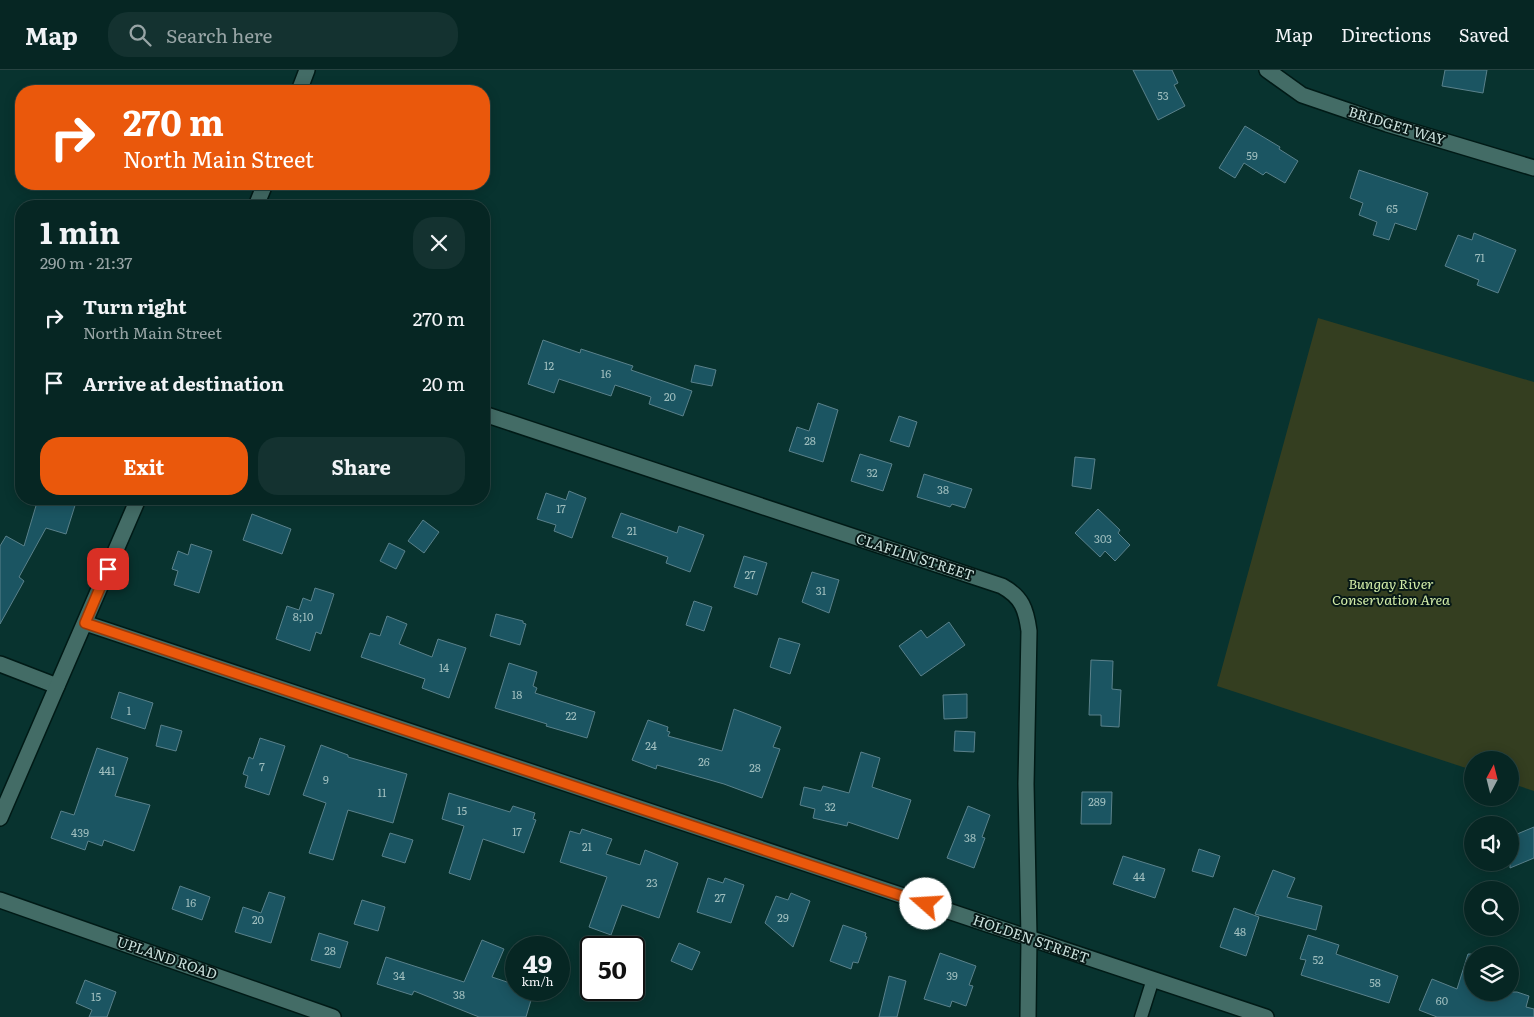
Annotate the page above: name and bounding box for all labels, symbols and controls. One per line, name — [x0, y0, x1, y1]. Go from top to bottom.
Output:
search box — [108, 12, 458, 57]
text: Map — [25, 17, 78, 52]
icon: search — [126, 21, 154, 49]
text: Search here — [166, 21, 272, 49]
text: Map — [1275, 21, 1313, 48]
text: Directions — [1341, 21, 1431, 48]
text: Saved — [1459, 21, 1509, 48]
house number: 53 — [1157, 87, 1169, 103]
text: 270 m — [123, 95, 224, 147]
street label: BRIDGET WAY — [1346, 101, 1448, 149]
icon: right — [40, 105, 105, 170]
text: North Main Street — [123, 142, 314, 175]
house number: 59 — [1246, 147, 1258, 163]
house number: 65 — [1386, 200, 1398, 216]
text: 1 min — [40, 209, 120, 253]
button: close — [413, 217, 465, 269]
house number: 71 — [1475, 249, 1486, 265]
text: 290 m · 21:37 — [40, 250, 132, 274]
text: Turn right — [83, 292, 187, 320]
icon: right — [40, 304, 68, 332]
text: 270 m — [413, 304, 465, 332]
text: North Main Street — [83, 320, 222, 344]
house number: 12 — [544, 357, 554, 373]
house number: 16 — [601, 365, 611, 381]
icon: arrive — [40, 369, 68, 397]
text: Arrive at destination — [83, 369, 284, 397]
text: 20 m — [422, 369, 465, 397]
house number: 20 — [664, 388, 676, 404]
house number: 28 — [804, 432, 816, 448]
button: Exit — [40, 437, 248, 495]
button: Share — [258, 437, 465, 495]
house number: 32 — [866, 464, 878, 480]
house number: 38 — [937, 481, 949, 497]
house number: 17 — [556, 500, 566, 516]
house number: 21 — [627, 522, 638, 538]
street label: CLAFLIN STREET — [854, 528, 977, 585]
house number: 303 — [1094, 530, 1112, 546]
pin — [87, 548, 129, 590]
icon: arrive — [94, 555, 122, 583]
house number: 27 — [744, 566, 756, 582]
park label: Bungay River Conservation Area — [1332, 573, 1450, 609]
house number: 31 — [816, 582, 827, 598]
house number: 8;10 — [293, 608, 313, 624]
house number: 14 — [439, 659, 449, 675]
house number: 18 — [512, 686, 522, 702]
house number: 1 — [127, 702, 132, 718]
house number: 22 — [565, 707, 577, 723]
house number: 24 — [645, 737, 657, 753]
north arrow — [1464, 751, 1519, 806]
map controls — [1464, 751, 1519, 1001]
house number: 26 — [698, 753, 710, 769]
house number: 7 — [259, 758, 265, 774]
house number: 28 — [749, 759, 761, 775]
house number: 441 — [99, 762, 116, 778]
house number: 9 — [323, 771, 329, 787]
house number: 11 — [378, 784, 387, 800]
house number: 289 — [1088, 793, 1106, 809]
house number: 32 — [824, 798, 836, 814]
house number: 15 — [457, 802, 467, 818]
button: sound — [1464, 816, 1519, 871]
house number: 17 — [512, 823, 522, 839]
house number: 439 — [71, 824, 89, 840]
house number: 38 — [964, 829, 976, 845]
house number: 21 — [582, 838, 593, 854]
house number: 44 — [1133, 868, 1145, 884]
house number: 23 — [646, 874, 658, 890]
position arrow — [899, 877, 951, 929]
button: search — [1464, 881, 1519, 936]
house number: 27 — [714, 889, 726, 905]
house number: 16 — [186, 894, 196, 910]
house number: 29 — [777, 909, 789, 925]
street label: HOLDEN STREET — [971, 909, 1092, 967]
house number: 20 — [252, 911, 264, 927]
house number: 48 — [1234, 923, 1246, 939]
street label: UPLAND ROAD — [115, 931, 220, 984]
speed limit sign: 50 — [580, 936, 645, 1001]
house number: 28 — [324, 942, 336, 958]
text: 49 — [523, 944, 552, 981]
button: layers — [1464, 946, 1519, 1001]
house number: 52 — [1312, 951, 1324, 967]
house number: 34 — [393, 967, 405, 983]
house number: 39 — [946, 967, 958, 983]
text: km/h — [522, 972, 553, 990]
house number: 58 — [1369, 974, 1381, 990]
house number: 38 — [453, 986, 465, 1002]
house number: 15 — [91, 988, 101, 1004]
house number: 60 — [1436, 992, 1448, 1008]

